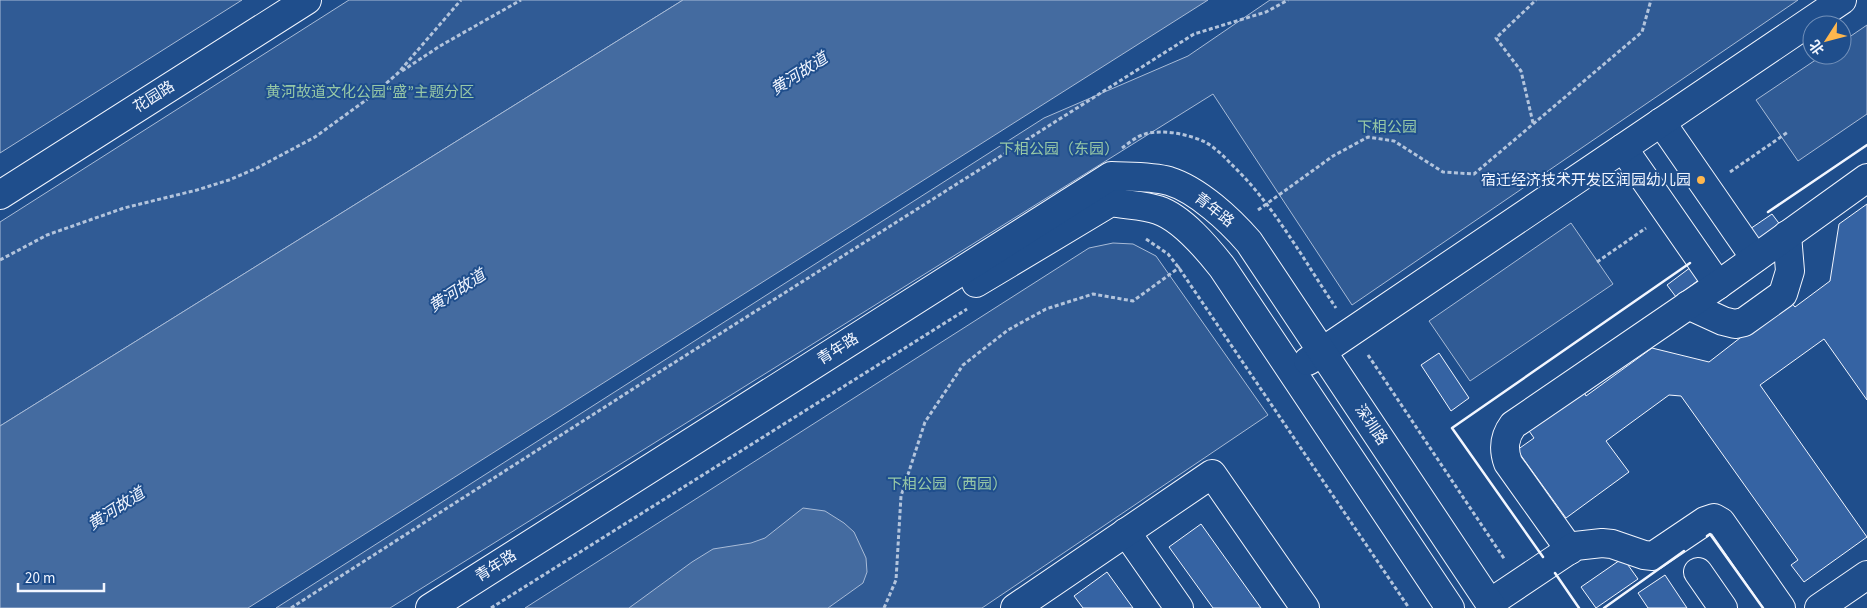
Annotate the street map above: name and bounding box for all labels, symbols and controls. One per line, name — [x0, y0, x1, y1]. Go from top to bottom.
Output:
north arrow — [1802, 15, 1852, 65]
text: 北 — [1805, 36, 1829, 59]
water label: 黄河故道 — [766, 46, 833, 101]
street label: 花园路 — [129, 76, 179, 118]
park label: 黄河故道文化公园“盛”主题分区 — [266, 82, 474, 103]
park label: 下相公园 — [1357, 117, 1417, 138]
park label: 下相公园（东园） — [999, 139, 1119, 160]
place label: 宿迁经济技术开发区润园幼儿园 — [1481, 170, 1691, 191]
marker: 宿迁经济技术开发区润园幼儿园 — [1695, 174, 1707, 186]
street label: 青年路 — [1190, 188, 1238, 232]
water label: 黄河故道 — [424, 263, 491, 318]
street label: 青年路 — [813, 328, 863, 370]
street label: 深圳路 — [1350, 400, 1392, 450]
park label: 下相公园（西园） — [887, 474, 1007, 495]
water label: 黄河故道 — [83, 481, 150, 536]
street label: 青年路 — [471, 545, 521, 587]
scale bar — [18, 560, 104, 592]
text: 20 m — [25, 568, 55, 589]

